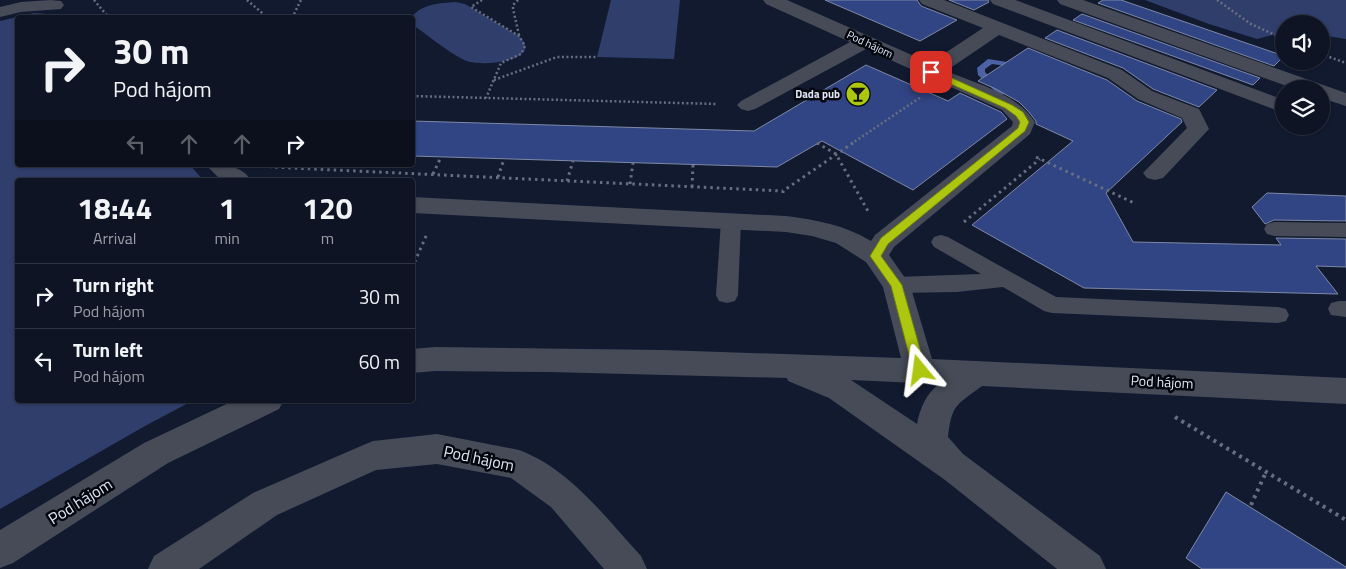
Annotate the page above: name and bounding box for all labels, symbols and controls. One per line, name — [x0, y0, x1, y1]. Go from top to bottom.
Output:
map controls — [1275, 15, 1330, 135]
button: sound — [1275, 15, 1330, 70]
text: 30 m — [113, 24, 189, 78]
street label: Pod hájom — [844, 26, 896, 62]
icon: right — [30, 35, 95, 100]
pin — [910, 51, 952, 93]
icon: arrive — [917, 58, 945, 86]
text: Pod hájom — [113, 72, 212, 106]
button: layers — [1275, 80, 1330, 135]
bar icon: Dada pub — [845, 81, 871, 107]
place label: Dada pub — [795, 86, 840, 102]
icon: left — [122, 130, 150, 158]
icon: ahead — [175, 130, 203, 158]
icon: ahead — [228, 130, 256, 158]
icon: right — [281, 130, 309, 158]
text: 18:44 — [77, 185, 152, 231]
text: 1 — [219, 185, 236, 231]
text: 120 — [302, 185, 353, 231]
text: Arrival — [93, 226, 136, 250]
text: min — [214, 226, 240, 250]
text: m — [321, 226, 334, 250]
text: Turn right — [73, 270, 154, 299]
icon: right — [30, 282, 58, 310]
text: 30 m — [359, 282, 400, 311]
text: Pod hájom — [73, 299, 145, 323]
text: Turn left — [73, 335, 143, 364]
position arrow — [893, 343, 945, 395]
icon: left — [30, 347, 58, 375]
text: 60 m — [359, 347, 400, 376]
text: Pod hájom — [73, 364, 145, 388]
street label: Pod hájom — [1130, 369, 1194, 394]
street label: Pod hájom — [441, 439, 517, 477]
street label: Pod hájom — [43, 472, 117, 530]

